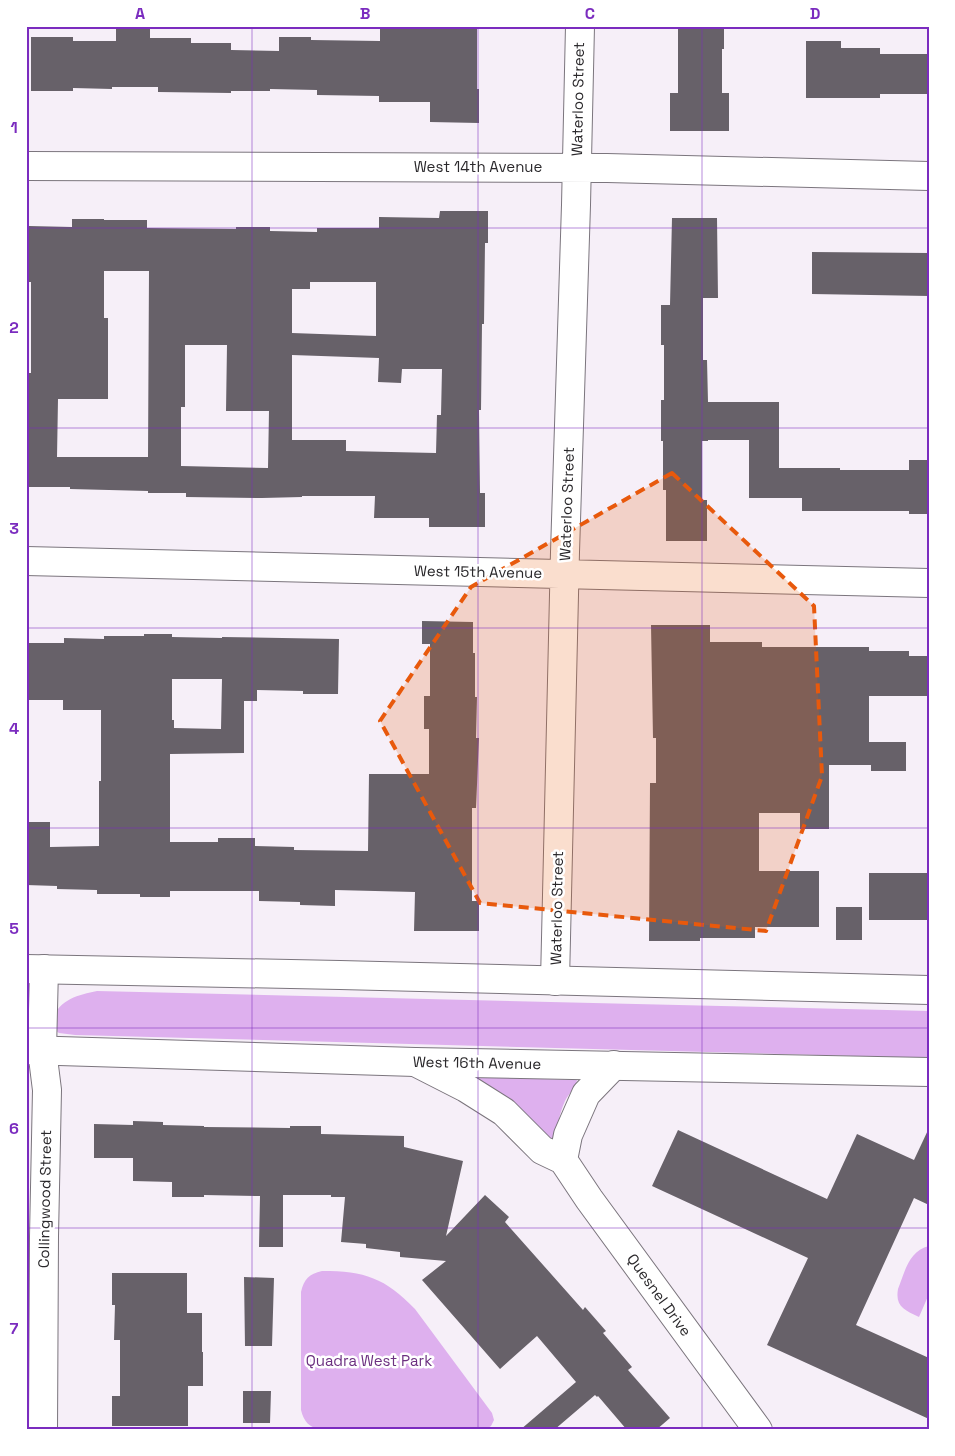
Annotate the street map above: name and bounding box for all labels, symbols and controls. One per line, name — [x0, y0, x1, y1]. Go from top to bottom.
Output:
text: A — [135, 3, 145, 24]
text: B — [360, 3, 370, 24]
text: C — [585, 3, 595, 24]
text: D — [810, 3, 820, 24]
street label: Waterloo Street — [567, 42, 588, 156]
text: 1 — [10, 117, 18, 138]
street label: West 14th Avenue — [414, 157, 542, 176]
text: 2 — [9, 317, 19, 338]
street label: Waterloo Street — [555, 446, 578, 561]
text: 3 — [9, 518, 19, 539]
street label: West 15th Avenue — [414, 561, 542, 582]
text: 4 — [9, 718, 19, 739]
street label: Waterloo Street — [546, 851, 567, 965]
text: 5 — [9, 918, 19, 939]
street label: West 16th Avenue — [413, 1052, 542, 1073]
text: 6 — [9, 1118, 19, 1139]
street label: Collingwood Street — [34, 1129, 55, 1268]
street label: Quesnel Drive — [623, 1250, 696, 1340]
text: 7 — [10, 1318, 19, 1339]
park label: Quadra West Park — [306, 1351, 432, 1370]

